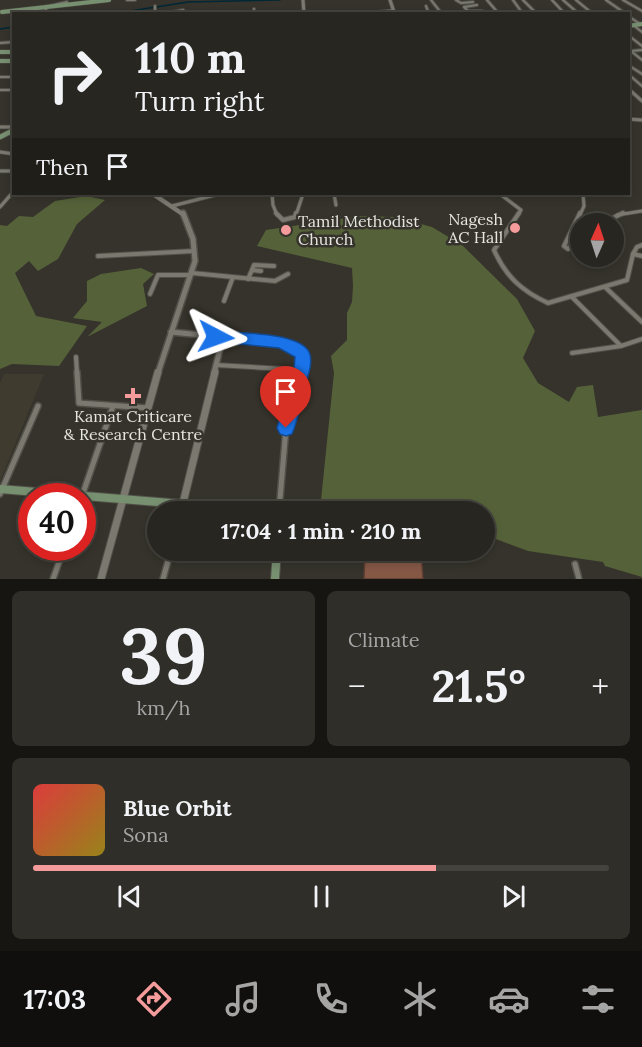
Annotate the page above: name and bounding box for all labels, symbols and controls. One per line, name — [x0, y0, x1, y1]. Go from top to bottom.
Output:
text: 110 m — [135, 31, 246, 85]
icon: right — [36, 36, 114, 114]
text: Turn right — [135, 84, 264, 118]
icon: arrive — [101, 150, 134, 183]
text: Then — [36, 153, 89, 181]
place label: Nagesh AC Hall — [447, 209, 503, 247]
place label: Tamil Methodist Church — [298, 211, 420, 249]
north arrow — [570, 213, 624, 267]
map controls — [570, 213, 624, 267]
marker: Nagesh AC Hall — [508, 221, 522, 235]
marker: Tamil Methodist Church — [279, 223, 293, 237]
position arrow — [184, 305, 248, 369]
pin — [260, 366, 311, 428]
icon: arrive — [269, 375, 302, 408]
marker: Kamat Criticare & Research Centre — [124, 387, 142, 405]
place label: Kamat Criticare & Research Centre — [64, 406, 203, 444]
speed limit sign: 40 — [18, 483, 96, 561]
text: 17:04 · 1 min · 210 m — [221, 517, 421, 545]
text: 39 — [119, 606, 208, 705]
text: Climate — [348, 627, 420, 652]
text: 21.5° — [431, 657, 526, 714]
text: − — [348, 665, 366, 707]
text: + — [591, 665, 609, 707]
text: km/h — [136, 695, 191, 720]
text: Blue Orbit — [123, 794, 231, 822]
text: Sona — [123, 822, 169, 847]
icon: previous — [113, 880, 146, 913]
icon: pause — [305, 880, 338, 913]
icon: next — [497, 880, 530, 913]
icon: directions — [133, 978, 175, 1020]
icon: music — [222, 978, 264, 1020]
icon: phone — [310, 978, 352, 1020]
icon: climate — [399, 978, 441, 1020]
icon: car — [488, 978, 530, 1020]
icon: filters — [577, 978, 619, 1020]
text: 17:03 — [23, 982, 86, 1016]

